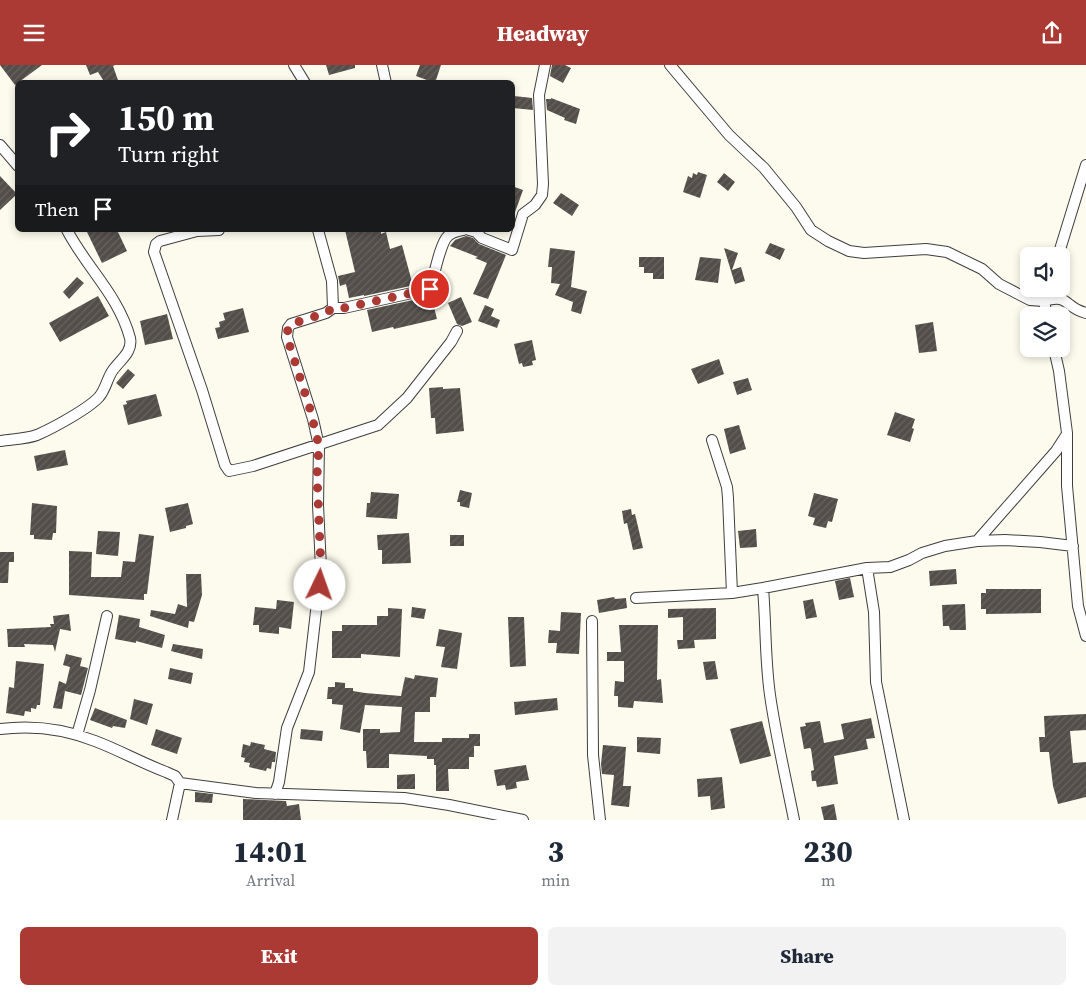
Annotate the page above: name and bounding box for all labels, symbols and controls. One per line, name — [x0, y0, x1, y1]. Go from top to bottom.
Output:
text: Headway — [497, 18, 589, 48]
icon: menu — [20, 19, 48, 47]
icon: share — [1038, 19, 1066, 47]
text: 150 m — [118, 94, 214, 142]
icon: right — [35, 100, 100, 165]
text: Turn right — [118, 139, 219, 169]
icon: arrive — [89, 195, 117, 223]
text: Then — [35, 196, 79, 222]
map controls — [1020, 247, 1070, 357]
button: sound — [1020, 247, 1070, 297]
pin — [409, 268, 451, 310]
icon: arrive — [416, 275, 444, 303]
button: layers — [1020, 307, 1070, 357]
position arrow — [293, 558, 345, 610]
text: 14:01 — [233, 831, 308, 872]
text: 3 — [547, 831, 564, 872]
text: 230 — [803, 831, 853, 872]
text: Arrival — [246, 869, 295, 891]
text: min — [541, 869, 570, 891]
text: m — [821, 869, 835, 891]
button: Exit — [20, 927, 538, 985]
button: Share — [548, 927, 1066, 985]

